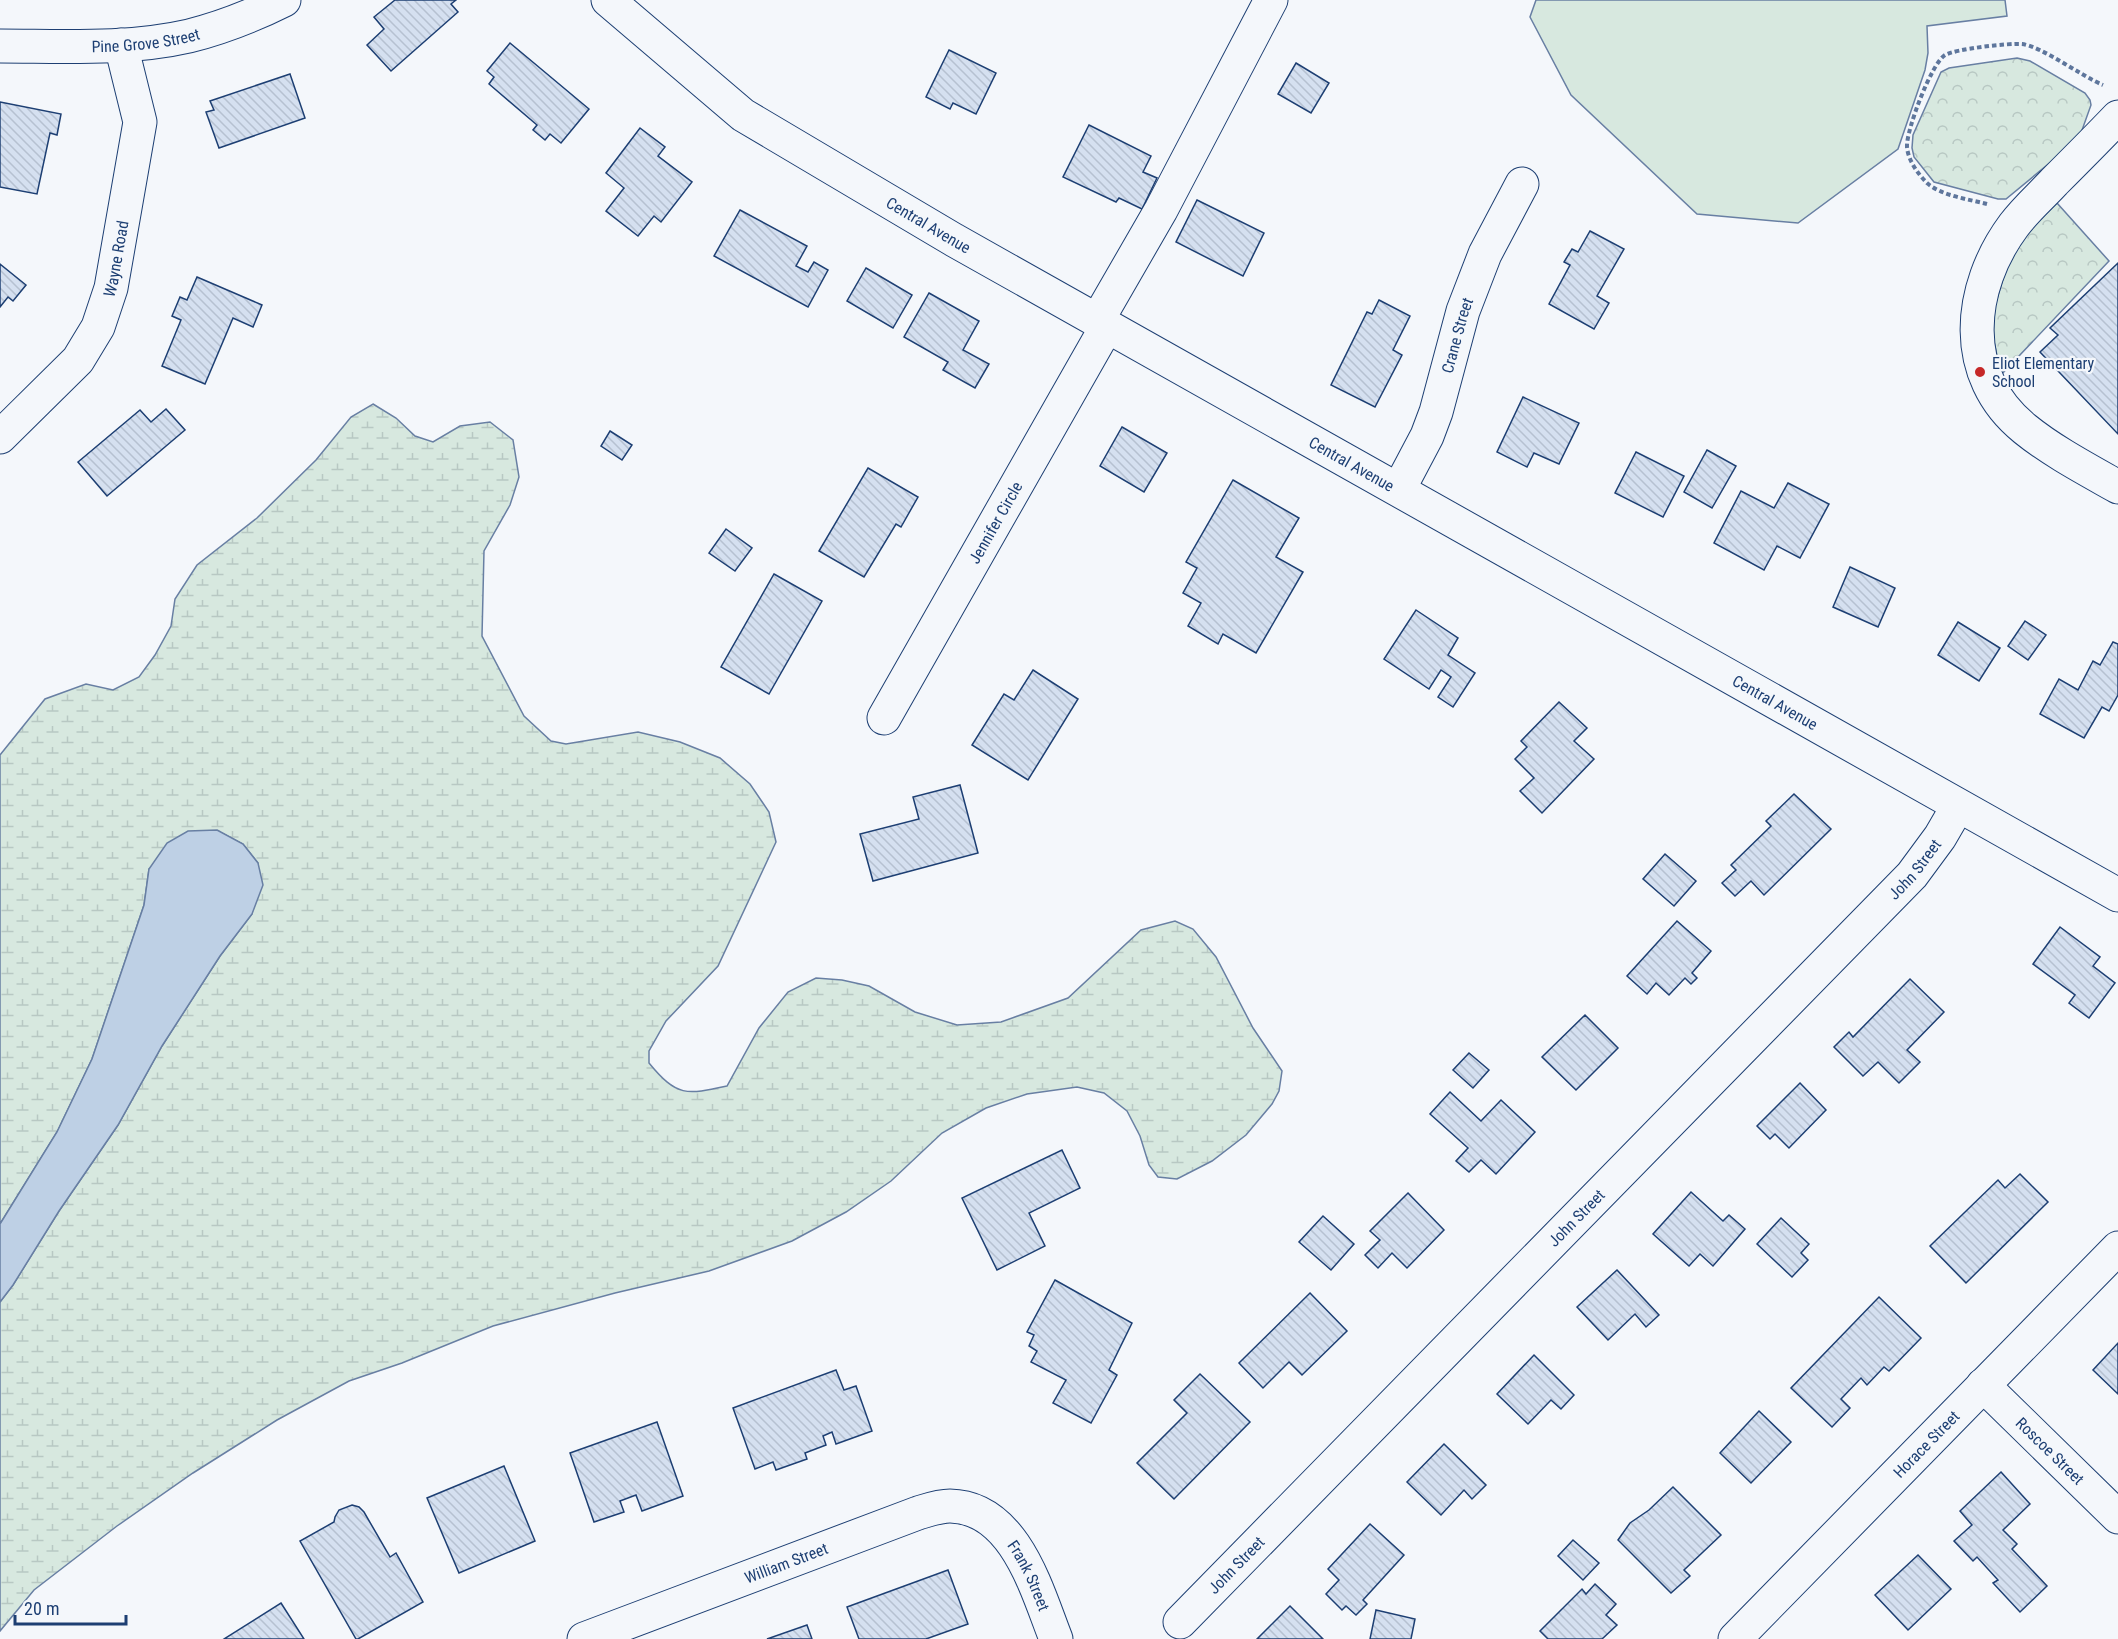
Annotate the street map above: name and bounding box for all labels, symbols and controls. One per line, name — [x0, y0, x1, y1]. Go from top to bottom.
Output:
street label: Pine Grove Street — [91, 24, 202, 56]
street label: Central Avenue — [883, 193, 974, 257]
street label: Wayne Road — [99, 219, 132, 299]
street label: Crane Street — [1437, 295, 1477, 375]
place label: Eliot Elementary School — [1992, 354, 2095, 391]
marker: Eliot Elementary School — [1973, 365, 1987, 379]
street label: Central Avenue — [1306, 432, 1398, 495]
street label: Jennifer Circle — [964, 478, 1026, 567]
street label: Central Avenue — [1729, 671, 1821, 734]
street label: John Street — [1884, 835, 1945, 903]
street label: John Street — [1544, 1185, 1608, 1250]
street label: Horace Street — [1889, 1406, 1963, 1481]
street label: Roscoe Street — [2012, 1413, 2088, 1488]
street label: John Street — [1204, 1532, 1268, 1597]
street label: Frank Street — [1004, 1536, 1054, 1614]
street label: William Street — [742, 1538, 831, 1587]
scale bar — [15, 1588, 126, 1626]
text: 20 m — [24, 1598, 59, 1619]

